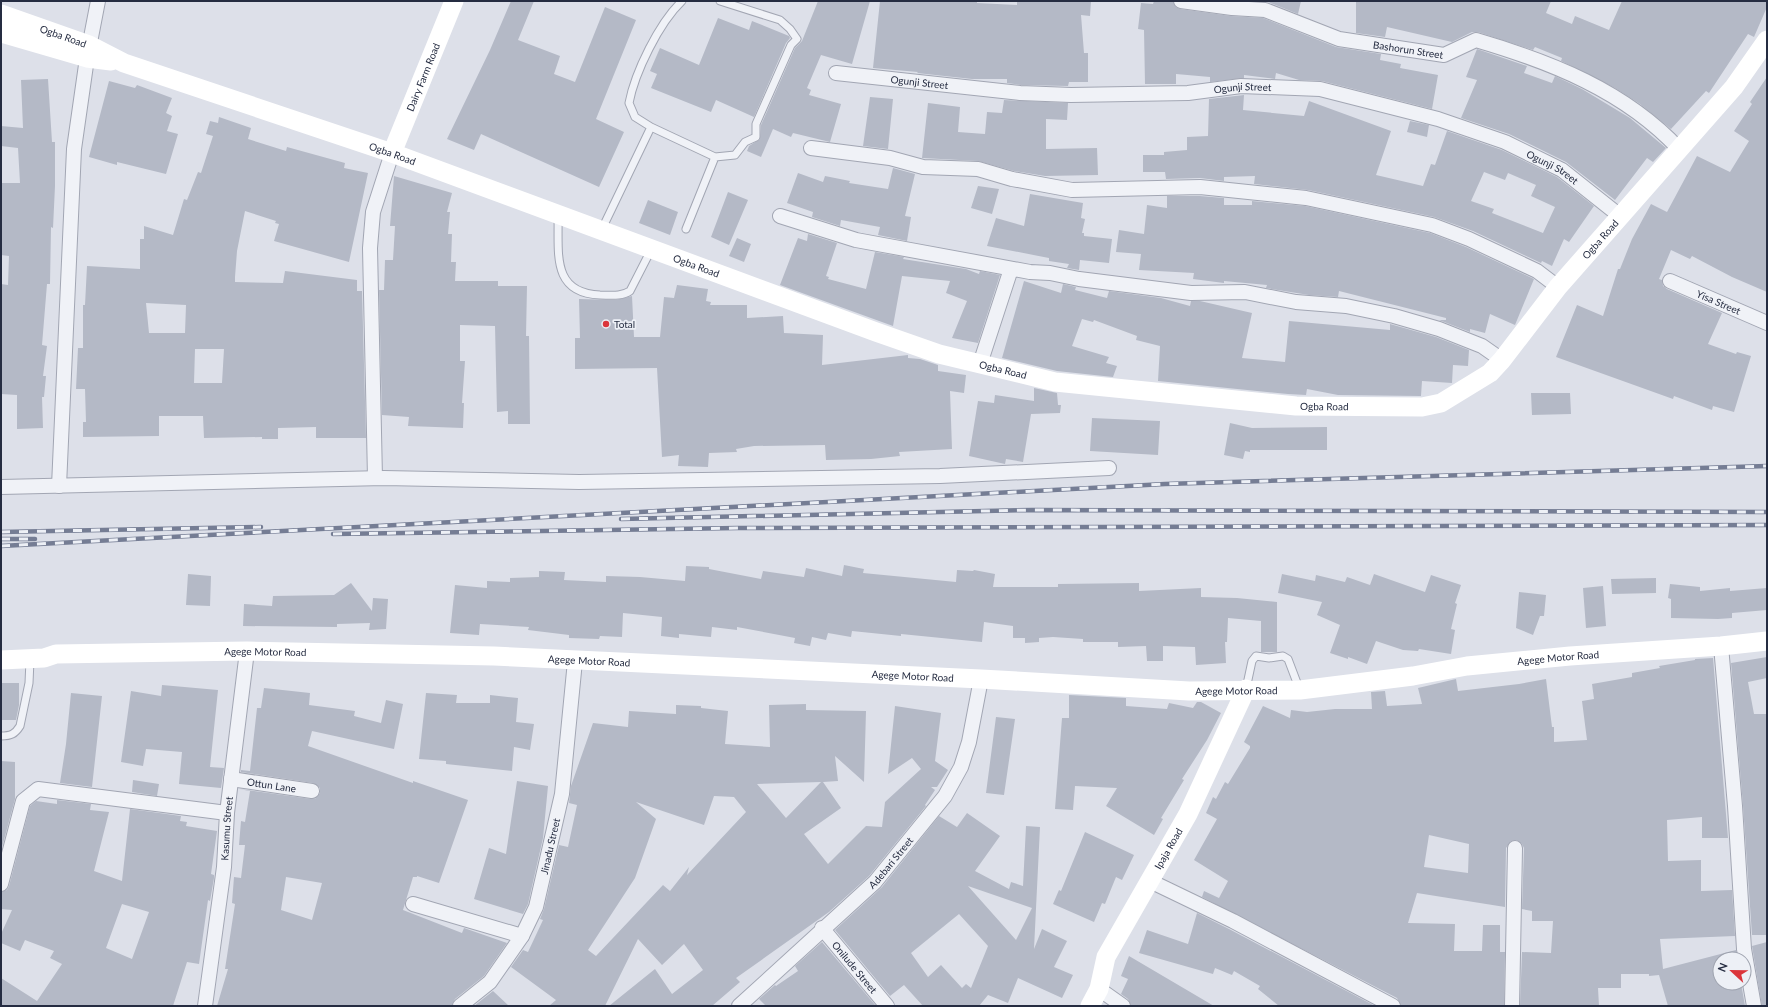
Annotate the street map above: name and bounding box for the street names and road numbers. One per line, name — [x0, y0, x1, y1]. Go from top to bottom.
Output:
street label: Ogba Road — [38, 22, 88, 50]
street label: Bashorun Street — [1372, 38, 1444, 61]
street label: Dairy Farm Road — [404, 41, 442, 113]
street label: Ogunji Street — [890, 73, 949, 91]
street label: Ogunji Street — [1213, 80, 1272, 96]
street label: Ogba Road — [368, 140, 417, 167]
street label: Ogunji Street — [1525, 148, 1581, 187]
street label: Ogba Road — [1580, 217, 1621, 261]
street label: Ogba Road — [672, 252, 721, 280]
street label: Yisa Street — [1695, 287, 1743, 317]
street label: Ogba Road — [978, 358, 1028, 381]
street label: Ogba Road — [1300, 400, 1349, 412]
street label: Agege Motor Road — [224, 645, 307, 658]
street label: Agege Motor Road — [1517, 648, 1600, 667]
street label: Agege Motor Road — [548, 653, 631, 668]
street label: Agege Motor Road — [871, 668, 954, 684]
street label: Agege Motor Road — [1195, 684, 1278, 697]
street label: Ottun Lane — [246, 775, 297, 795]
street label: Kasumu Street — [218, 795, 235, 861]
street label: Jinadu Street — [538, 817, 562, 875]
street label: Ipaja Road — [1152, 826, 1185, 871]
street label: Adebari Street — [866, 834, 916, 891]
street label: Onilude Street — [830, 939, 880, 996]

